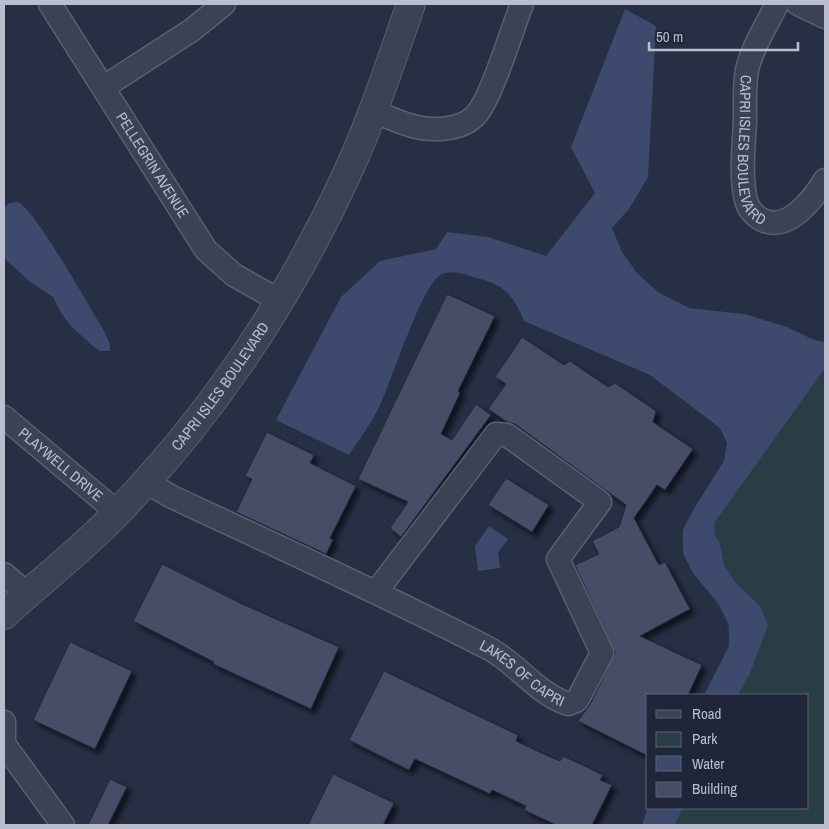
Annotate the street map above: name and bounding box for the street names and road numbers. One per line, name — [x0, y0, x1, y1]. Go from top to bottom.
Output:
street label: CAPRI ISLES BOULEVARD — [733, 74, 770, 230]
street label: PELLEGRIN AVENUE — [111, 108, 194, 222]
street label: CAPRI ISLES BOULEVARD — [166, 318, 274, 455]
street label: PLAYWELL DRIVE — [14, 423, 108, 506]
street label: LAKES OF CAPRI — [476, 635, 568, 711]

